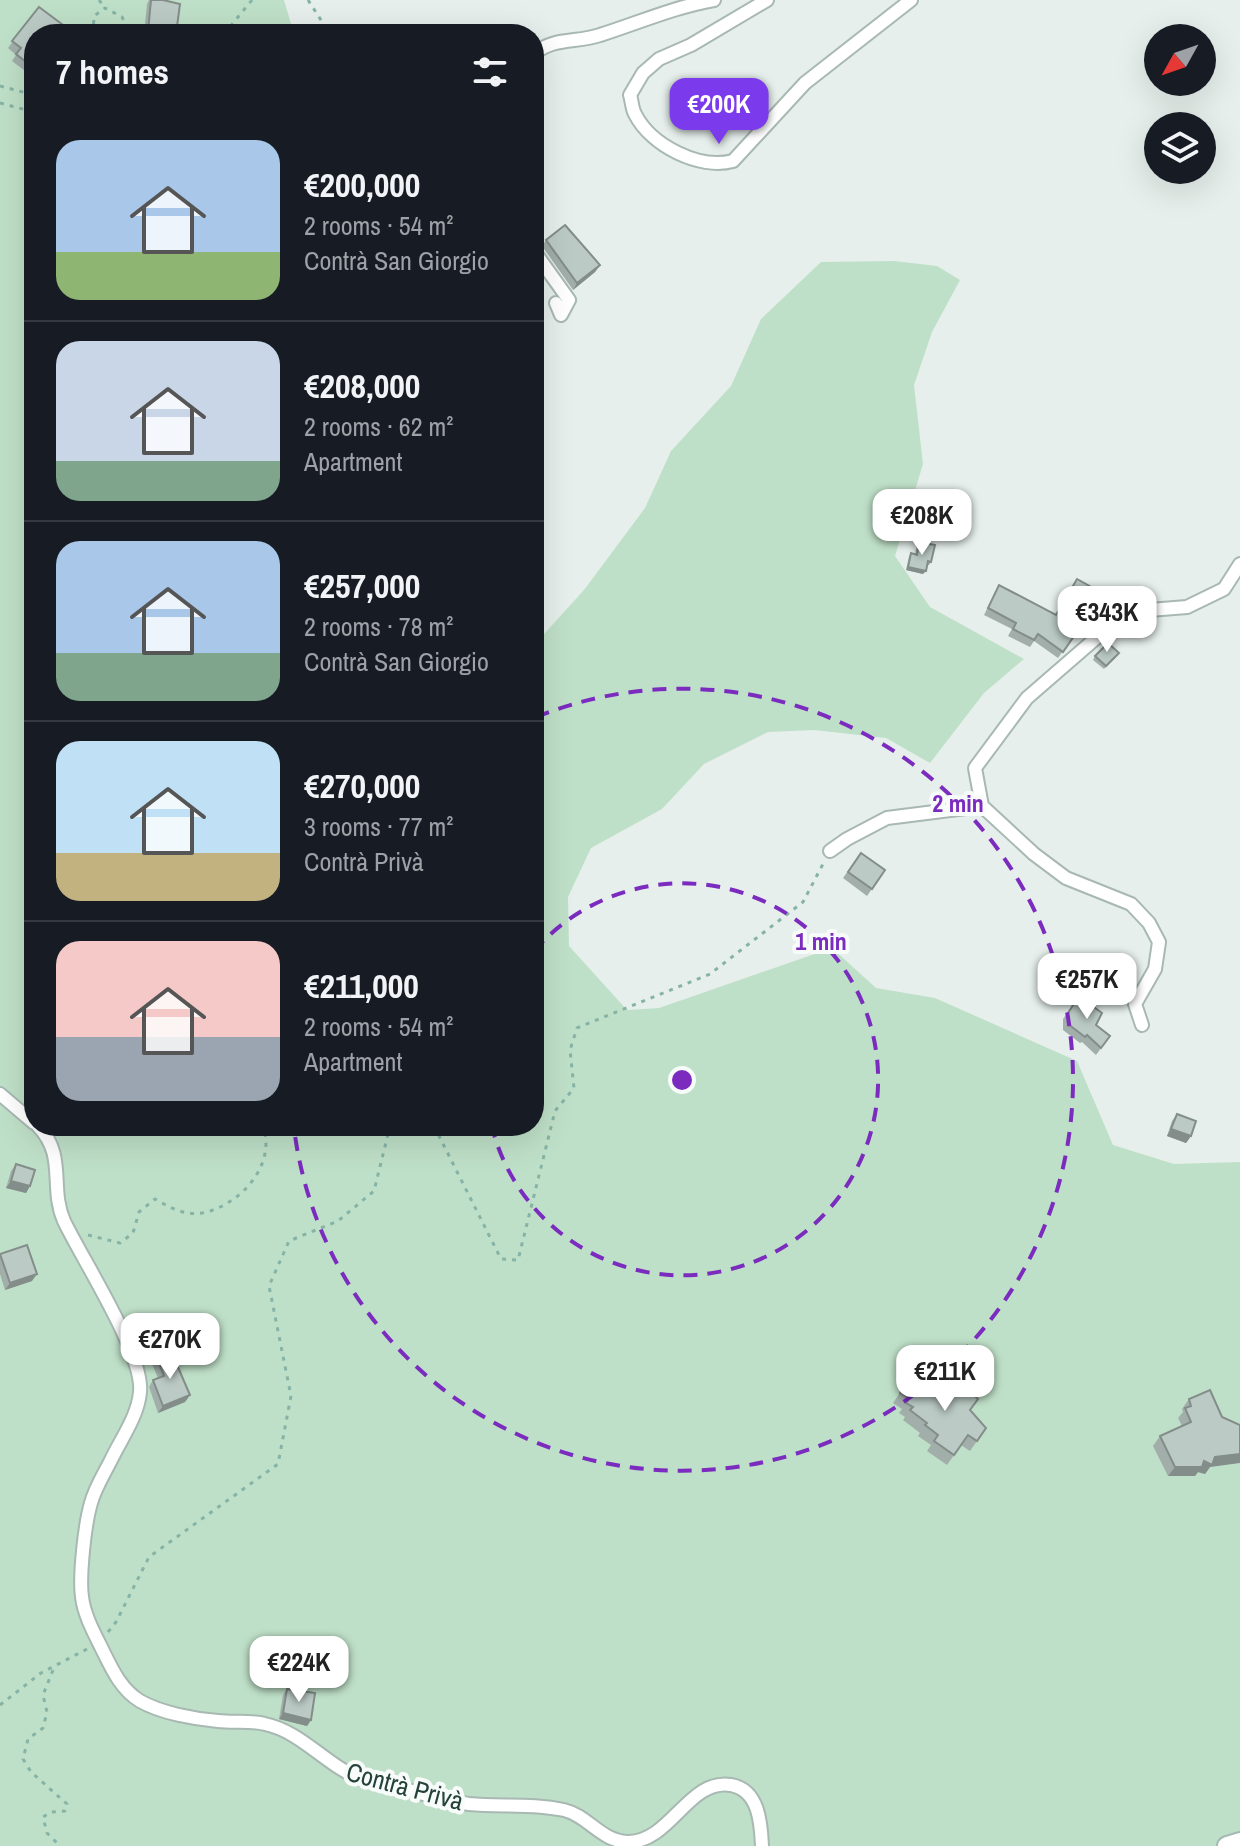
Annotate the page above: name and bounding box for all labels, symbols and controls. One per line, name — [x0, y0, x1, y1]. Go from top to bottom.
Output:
north arrow — [1144, 24, 1216, 96]
map controls — [1144, 24, 1216, 184]
text: 7 homes — [56, 49, 169, 95]
icon: filters — [468, 50, 512, 94]
pin: €200K — [663, 78, 775, 146]
text: €200K — [688, 86, 750, 121]
button: layers — [1144, 112, 1216, 184]
text: €200,000 — [304, 162, 420, 208]
icon: home — [120, 172, 216, 268]
text: 2 rooms · 54 m² — [304, 208, 453, 243]
text: Contrà San Giorgio — [304, 243, 489, 278]
text: €208,000 — [304, 363, 420, 409]
icon: home — [120, 373, 216, 469]
text: 2 rooms · 62 m² — [304, 409, 453, 444]
text: Apartment — [304, 444, 402, 479]
pin: €208K — [866, 489, 978, 557]
text: €208K — [891, 497, 953, 532]
text: €257,000 — [304, 563, 420, 609]
icon: home — [120, 573, 216, 669]
pin: €343K — [1051, 586, 1163, 654]
text: €343K — [1076, 594, 1138, 629]
text: 2 rooms · 78 m² — [304, 609, 453, 644]
text: Contrà San Giorgio — [304, 644, 489, 679]
text: €270,000 — [304, 763, 420, 809]
icon: home — [120, 773, 216, 869]
text: 2 min — [932, 787, 984, 819]
text: 3 rooms · 77 m² — [304, 809, 453, 844]
text: Contrà Privà — [304, 844, 424, 879]
text: 1 min — [795, 925, 847, 957]
pin: €257K — [1031, 953, 1143, 1021]
text: €257K — [1056, 961, 1118, 996]
text: €211,000 — [304, 963, 419, 1009]
icon: home — [120, 973, 216, 1069]
text: 2 rooms · 54 m² — [304, 1009, 453, 1044]
text: Apartment — [304, 1044, 402, 1079]
centre of rings — [668, 1066, 696, 1094]
pin: €270K — [114, 1313, 226, 1381]
text: €270K — [139, 1321, 201, 1356]
pin: €211K — [889, 1345, 1001, 1413]
text: €211K — [914, 1353, 976, 1388]
pin: €224K — [243, 1636, 355, 1704]
text: €224K — [268, 1644, 330, 1679]
street label: Contrà Privà — [343, 1754, 467, 1818]

